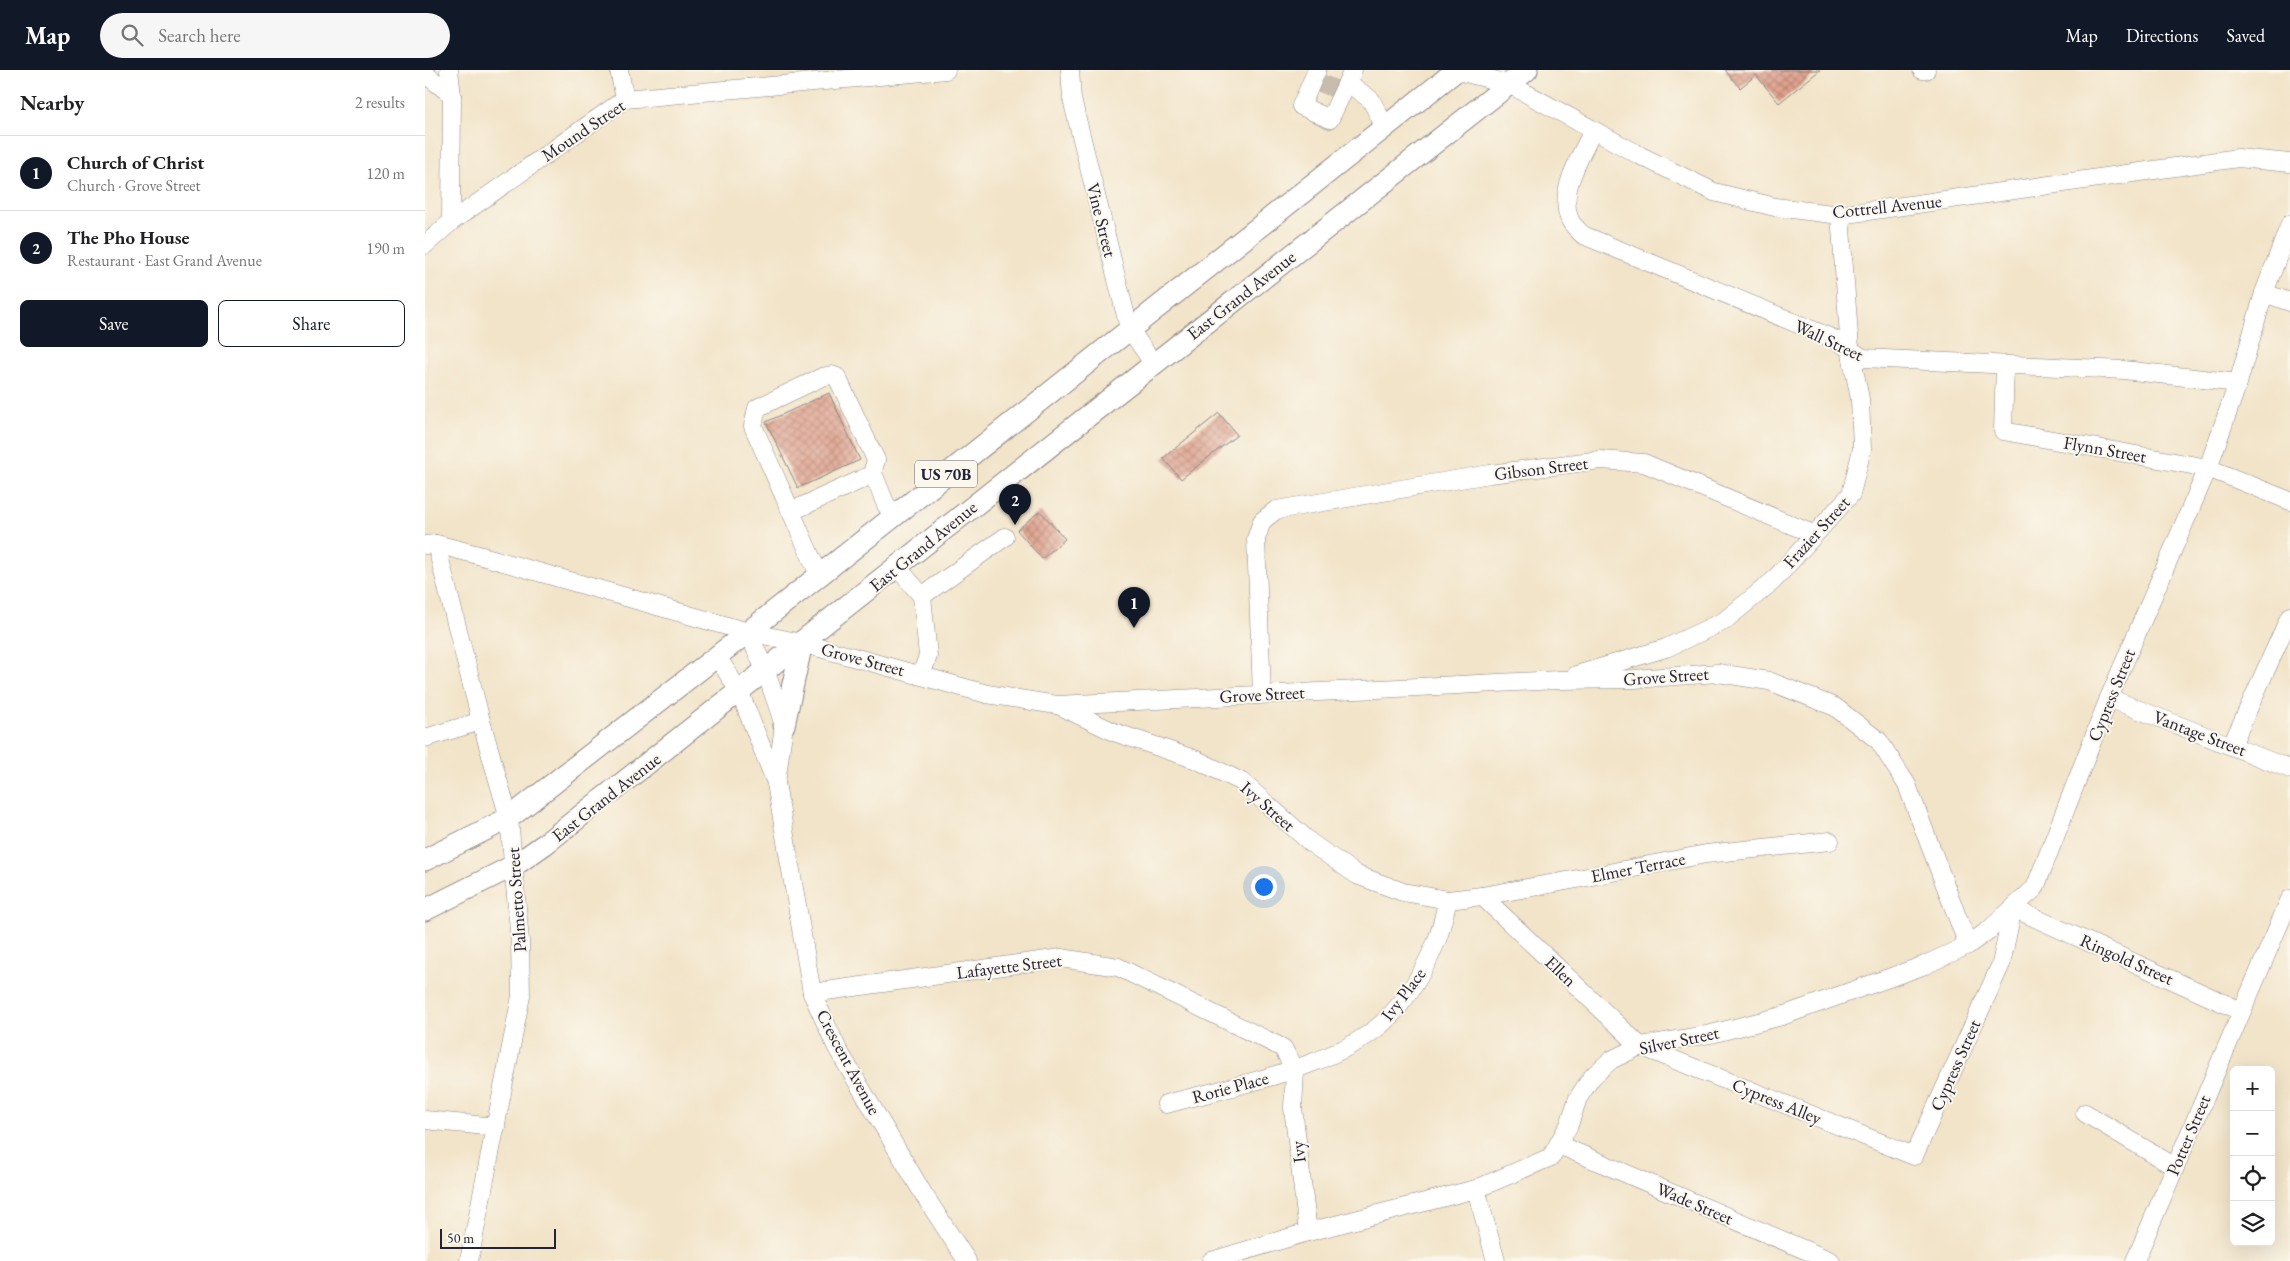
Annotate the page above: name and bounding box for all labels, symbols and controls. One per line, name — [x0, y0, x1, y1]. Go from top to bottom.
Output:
search box — [100, 13, 450, 58]
text: Map — [25, 20, 70, 51]
icon: search — [118, 21, 146, 49]
text: Search here — [158, 23, 241, 48]
text: Map — [2066, 24, 2098, 47]
text: Directions — [2126, 24, 2198, 47]
text: Saved — [2226, 24, 2265, 47]
text: Nearby — [20, 89, 84, 116]
text: 2 results — [355, 92, 405, 113]
street label: Mound Street — [537, 93, 630, 166]
text: Church of Christ — [67, 150, 204, 175]
text: 1 — [32, 163, 40, 184]
text: 120 m — [366, 163, 405, 184]
text: Church · Grove Street — [67, 175, 201, 196]
street label: Vine Street — [1082, 180, 1122, 260]
street label: Cottrell Avenue — [1831, 189, 1943, 223]
text: The Pho House — [67, 225, 189, 250]
text: 2 — [32, 238, 40, 259]
text: 190 m — [366, 238, 405, 259]
street label: East Grand Avenue — [1182, 245, 1300, 345]
text: Restaurant · East Grand Avenue — [67, 250, 262, 271]
button: Save — [20, 300, 208, 347]
button: Share — [218, 300, 405, 347]
street label: Wall Street — [1791, 314, 1868, 366]
street label: Flynn Street — [2062, 430, 2148, 468]
street label: Gibson Street — [1493, 451, 1589, 485]
road number: US 70B — [915, 460, 977, 488]
pin: 2 — [999, 484, 1031, 525]
street label: Frazier Street — [1778, 491, 1855, 573]
street label: East Grand Avenue — [864, 495, 982, 597]
pin: 1 — [1118, 587, 1150, 628]
street label: Grove Street — [819, 637, 908, 681]
street label: Cypress Street — [2082, 645, 2140, 745]
street label: Grove Street — [1623, 662, 1710, 690]
street label: Grove Street — [1219, 680, 1306, 708]
street label: Vantage Street — [2150, 705, 2250, 761]
street label: East Grand Avenue — [547, 747, 665, 847]
street label: Ivy Street — [1236, 776, 1300, 836]
street label: Palmetto Street — [501, 847, 531, 953]
street label: Elmer Terrace — [1589, 847, 1687, 887]
your location — [1251, 874, 1277, 900]
street label: Ringold Street — [2077, 928, 2178, 990]
street label: Lafayette Street — [955, 948, 1063, 984]
street label: Ellen — [1540, 950, 1582, 992]
street label: Ivy Place — [1375, 963, 1431, 1025]
street label: Crescent Avenue — [812, 1005, 886, 1119]
street label: Cypress Street — [1925, 1015, 1986, 1114]
street label: Silver Street — [1637, 1020, 1721, 1060]
street label: Rorie Place — [1189, 1066, 1271, 1108]
map controls — [2230, 1066, 2275, 1246]
button: + — [2230, 1066, 2275, 1111]
street label: Cypress Alley — [1729, 1073, 1825, 1129]
street label: Potter Street — [2161, 1091, 2215, 1179]
button: − — [2230, 1111, 2275, 1156]
street label: Ivy — [1285, 1140, 1311, 1164]
button: locate — [2230, 1156, 2275, 1201]
street label: Wade Street — [1653, 1177, 1737, 1230]
button: layers — [2230, 1201, 2275, 1246]
scale bar — [440, 1226, 556, 1249]
text: 50 m — [447, 1229, 474, 1247]

